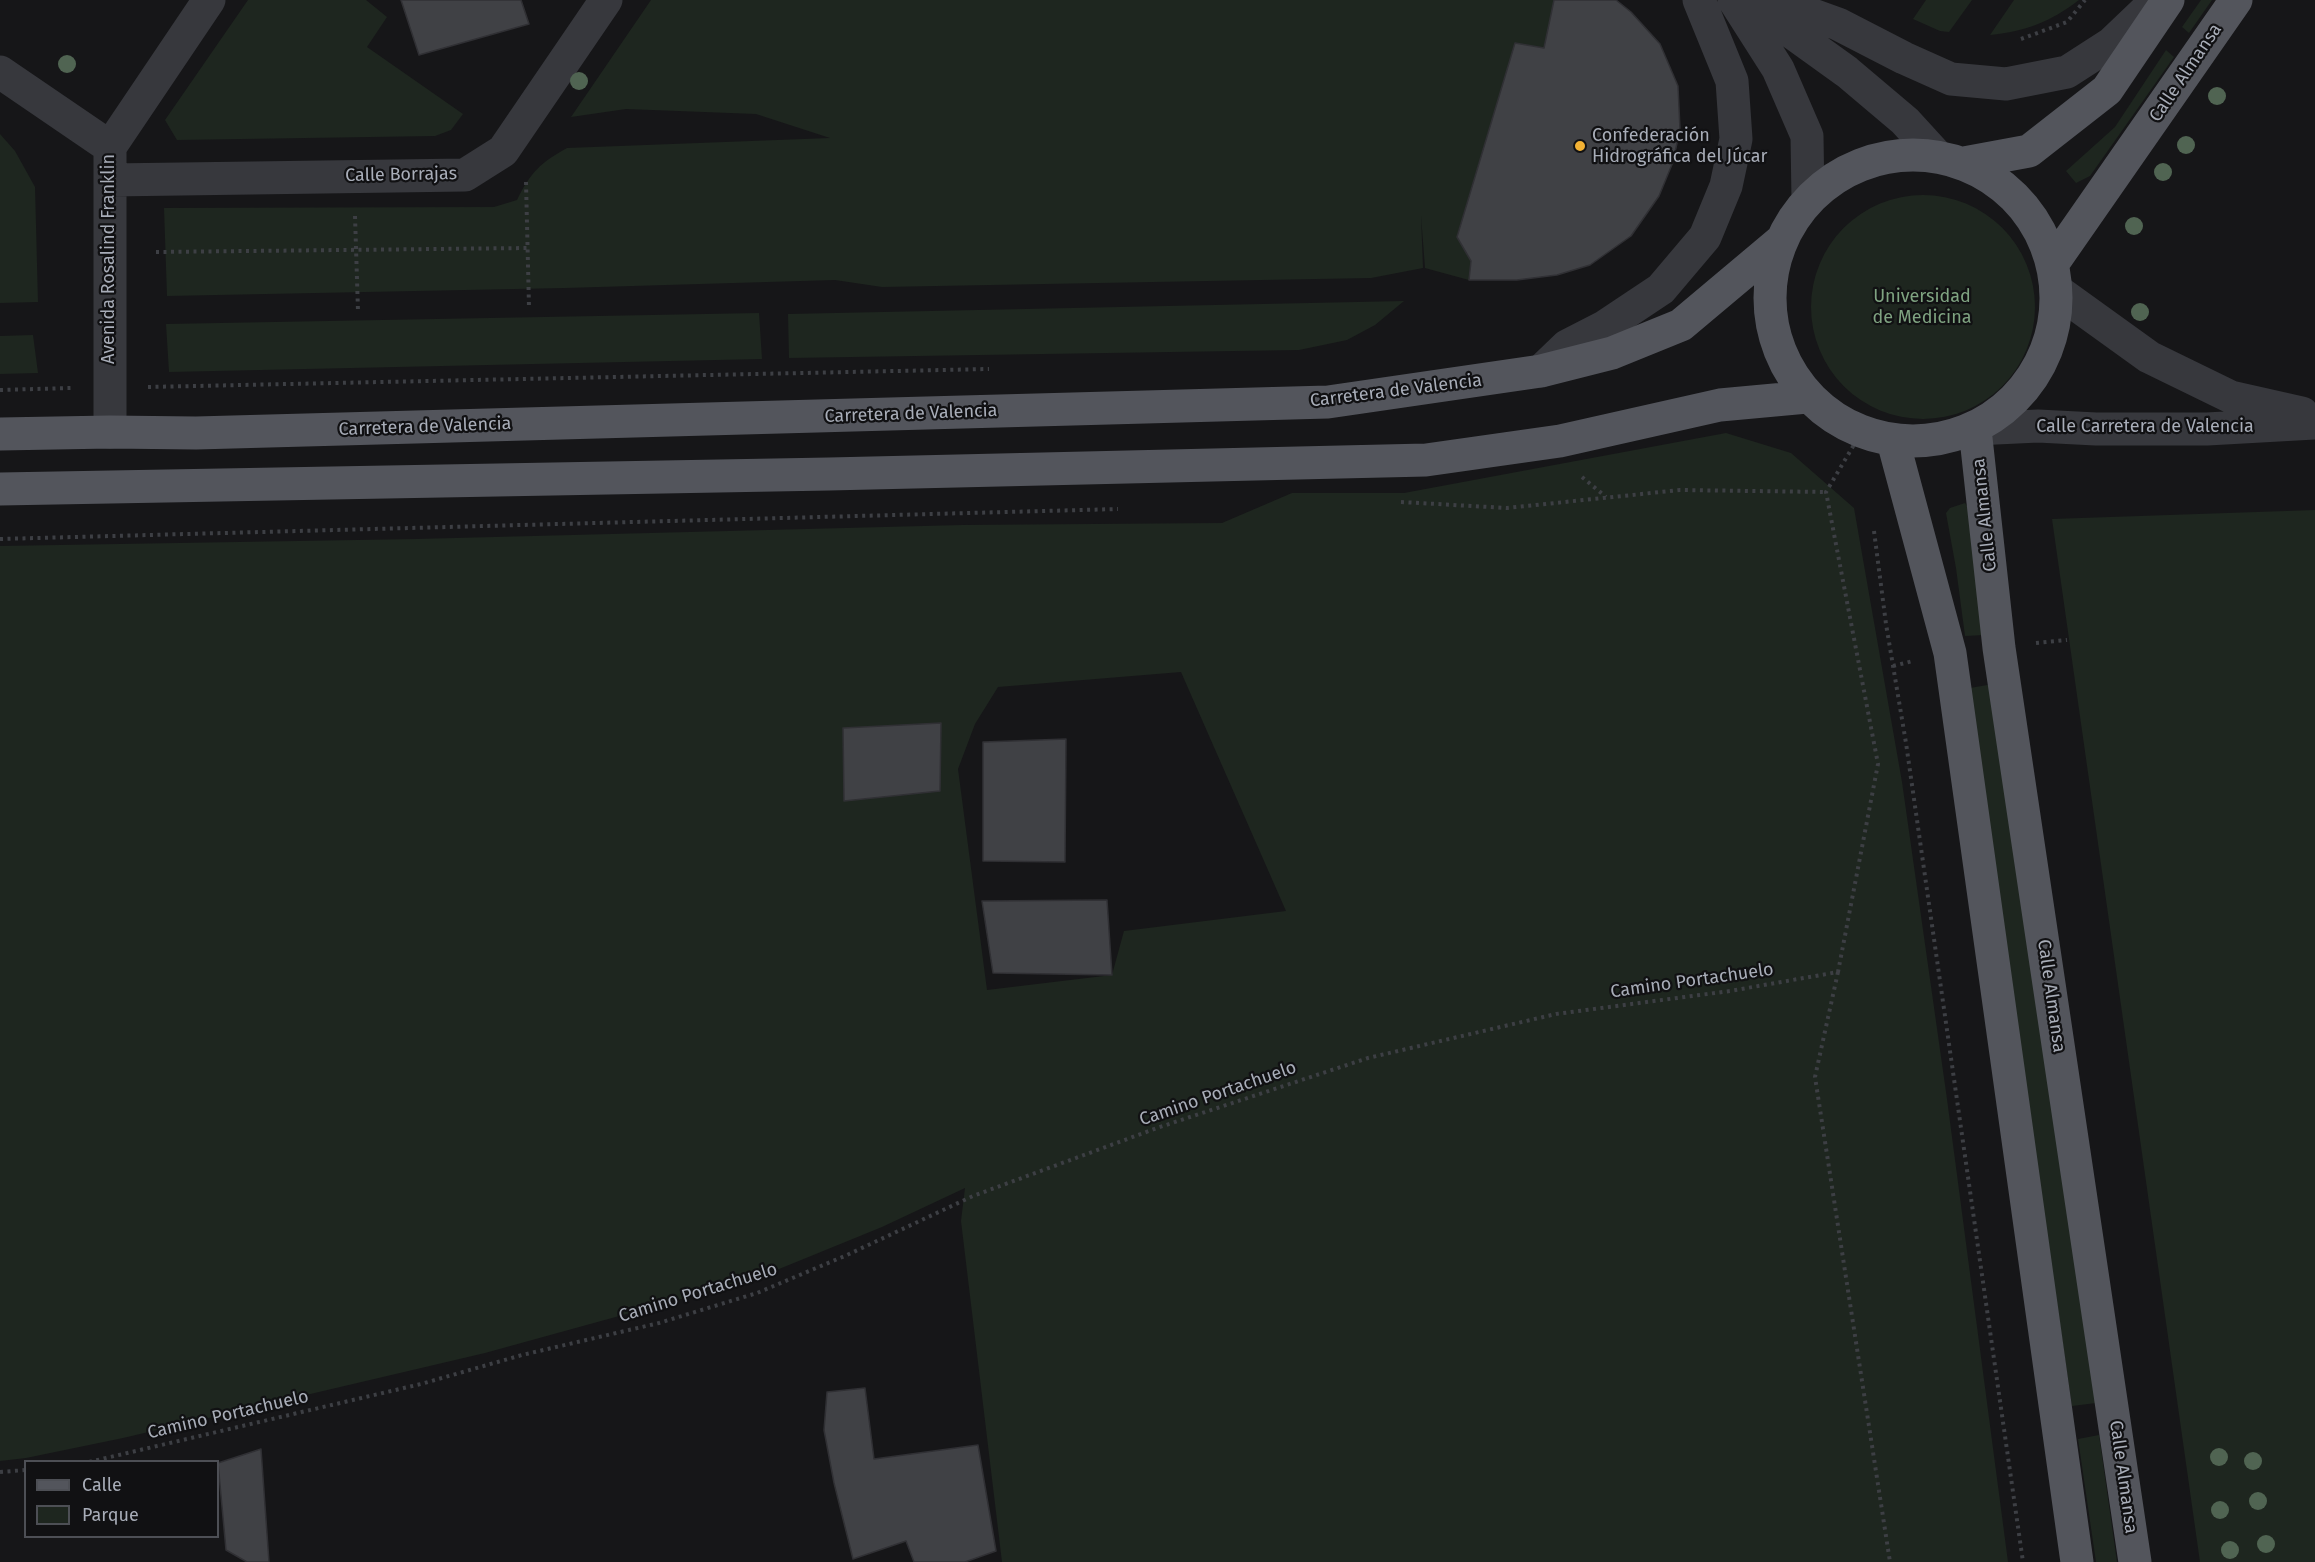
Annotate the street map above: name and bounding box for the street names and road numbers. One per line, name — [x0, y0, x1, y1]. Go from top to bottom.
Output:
street label: Calle Almansa — [2145, 20, 2227, 126]
street label: Avenida Rosalind Franklin — [98, 154, 120, 364]
street label: Calle Borrajas — [345, 163, 457, 187]
street label: Carretera de Valencia — [1309, 370, 1483, 412]
street label: Carretera de Valencia — [824, 400, 998, 428]
street label: Carretera de Valencia — [338, 413, 512, 441]
street label: Calle Carretera de Valencia — [2036, 416, 2254, 438]
street label: Calle Almansa — [1968, 457, 2002, 573]
street label: Calle Almansa — [2032, 938, 2070, 1054]
street label: Camino Portachuelo — [1609, 959, 1775, 1003]
street label: Camino Portachuelo — [1137, 1057, 1299, 1131]
street label: Camino Portachuelo — [616, 1259, 780, 1327]
street label: Camino Portachuelo — [145, 1386, 311, 1444]
street label: Calle Almansa — [2104, 1419, 2142, 1535]

